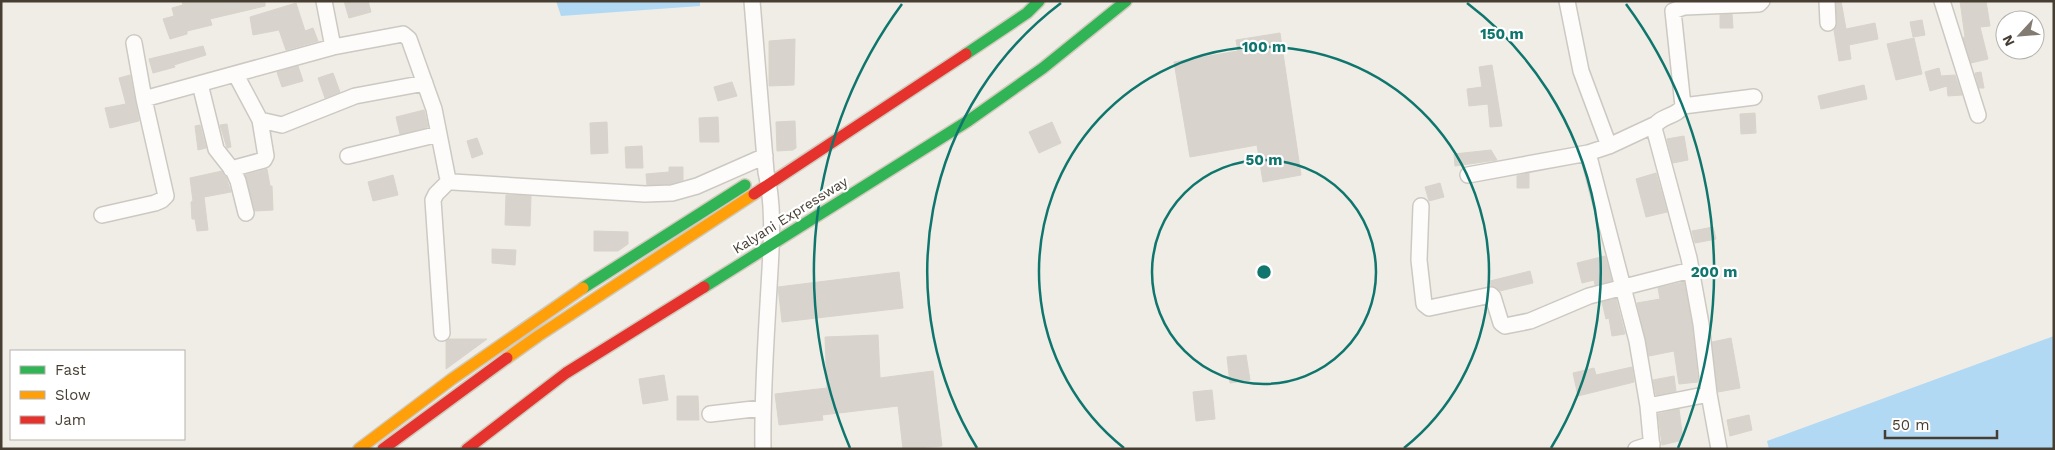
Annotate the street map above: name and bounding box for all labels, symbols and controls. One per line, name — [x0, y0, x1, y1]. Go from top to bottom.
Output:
north arrow — [1995, 10, 2045, 60]
text: 150 m — [1480, 25, 1524, 43]
text: N — [1999, 33, 2018, 49]
text: 100 m — [1242, 38, 1286, 56]
text: 50 m — [1246, 151, 1282, 169]
street label: Kalyani Expressway — [730, 173, 851, 257]
centre of rings — [1255, 263, 1273, 281]
text: 200 m — [1691, 263, 1737, 281]
legend — [10, 350, 185, 440]
text: Fast — [55, 361, 87, 379]
text: Slow — [55, 386, 91, 404]
scale bar — [1885, 408, 1998, 440]
text: Jam — [55, 411, 86, 429]
text: 50 m — [1892, 416, 1929, 434]

